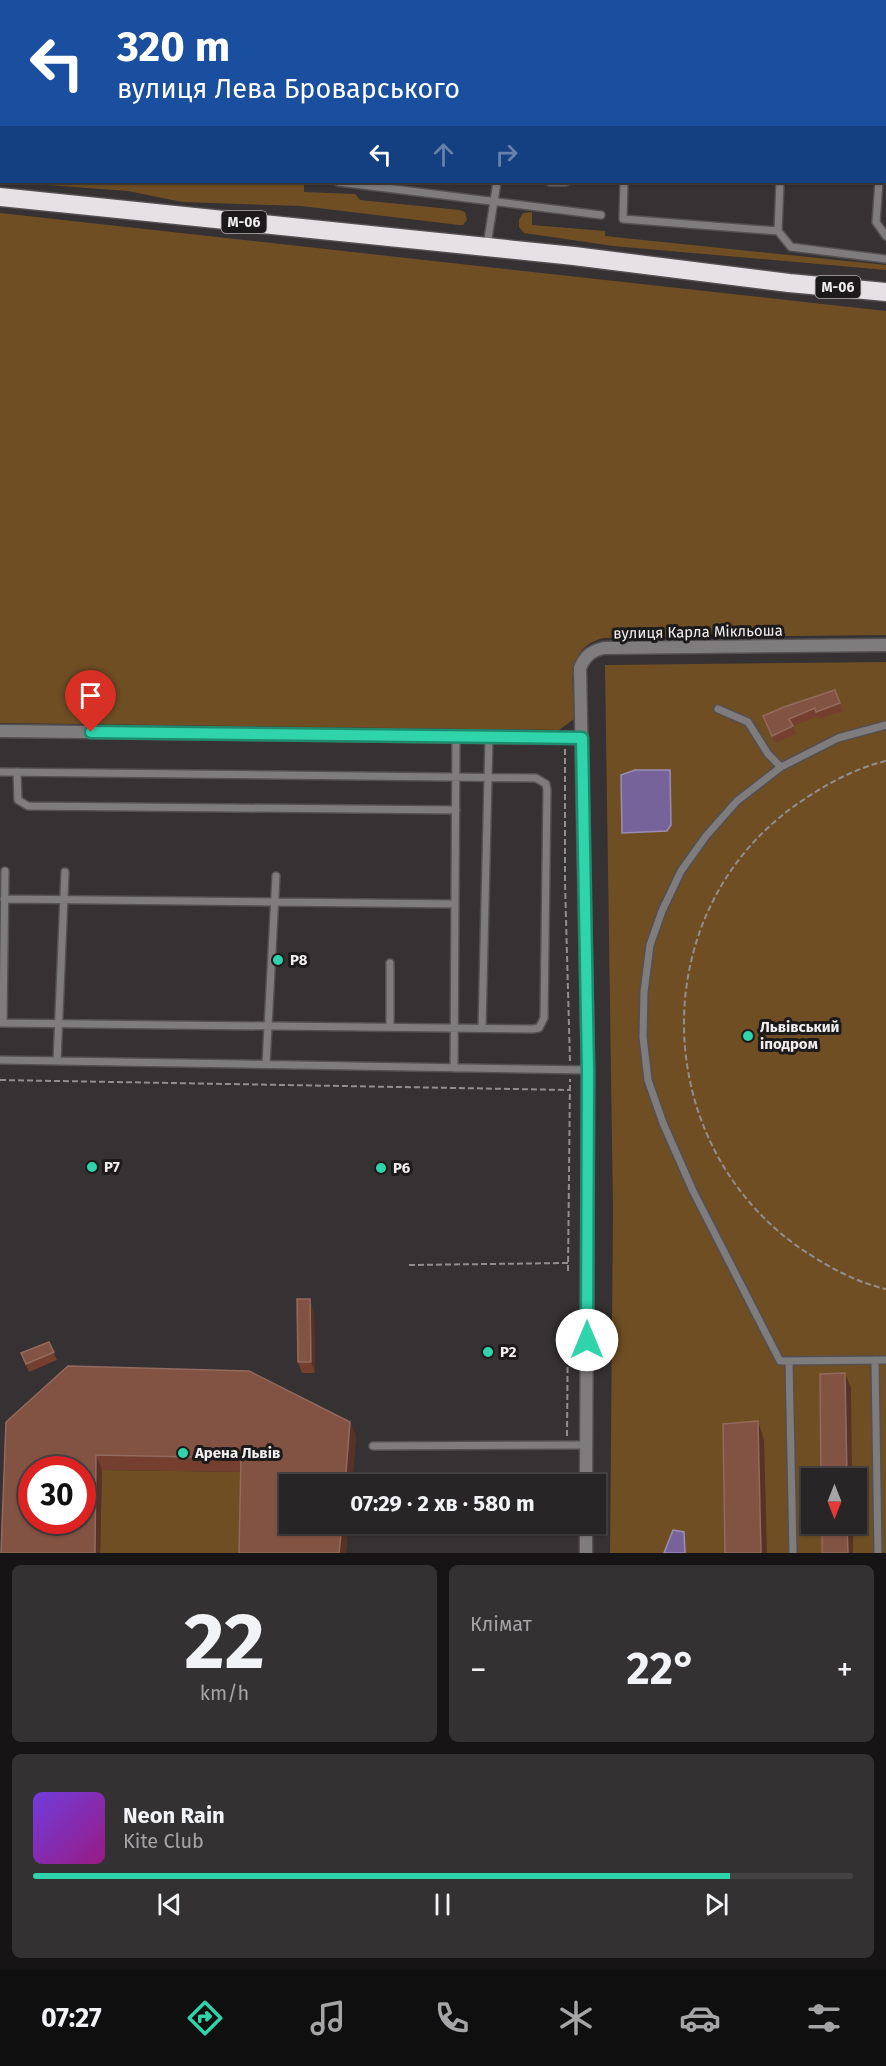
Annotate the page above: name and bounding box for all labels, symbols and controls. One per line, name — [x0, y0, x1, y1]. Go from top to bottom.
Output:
text: 320 m — [117, 22, 230, 72]
icon: left — [18, 24, 96, 102]
text: вулиця Лева Броварського — [117, 73, 460, 105]
icon: left — [364, 138, 397, 171]
icon: ahead — [427, 138, 460, 171]
icon: right — [490, 138, 523, 171]
road number: М-06 — [222, 211, 266, 233]
road number: М-06 — [816, 276, 860, 298]
street label: вулиця Карла Мікльоша — [613, 622, 783, 642]
pin — [65, 670, 116, 732]
icon: arrive — [74, 679, 107, 712]
place label: P8 — [290, 951, 308, 969]
marker: P8 — [271, 953, 285, 967]
place label: Львівський іподром — [760, 1018, 839, 1053]
marker: Львівський іподром — [741, 1029, 755, 1043]
place label: P7 — [104, 1158, 120, 1176]
place label: P6 — [393, 1159, 411, 1177]
marker: P7 — [85, 1160, 99, 1174]
marker: P6 — [374, 1161, 388, 1175]
position arrow — [555, 1308, 619, 1372]
place label: P2 — [500, 1343, 517, 1361]
marker: P2 — [481, 1345, 495, 1359]
place label: Арена Львів — [194, 1444, 280, 1462]
marker: Арена Львів — [176, 1446, 190, 1460]
speed limit sign: 30 — [18, 1456, 96, 1534]
north arrow — [801, 1468, 867, 1534]
map controls — [801, 1468, 867, 1534]
text: 07:29 · 2 хв · 580 m — [350, 1490, 535, 1517]
text: 22 — [184, 1595, 265, 1689]
text: Клімат — [470, 1612, 532, 1636]
text: 22° — [627, 1642, 697, 1696]
text: − — [470, 1650, 487, 1690]
text: + — [837, 1650, 853, 1690]
text: km/h — [200, 1681, 249, 1705]
text: Neon Rain — [123, 1802, 225, 1829]
text: Kite Club — [123, 1829, 204, 1853]
icon: previous — [153, 1888, 186, 1921]
icon: pause — [426, 1888, 459, 1921]
icon: next — [700, 1888, 733, 1921]
icon: directions — [184, 1997, 226, 2039]
icon: music — [307, 1997, 349, 2039]
icon: phone — [431, 1997, 473, 2039]
icon: climate — [555, 1997, 597, 2039]
icon: car — [679, 1997, 721, 2039]
icon: filters — [803, 1997, 845, 2039]
text: 07:27 — [41, 2002, 102, 2034]

